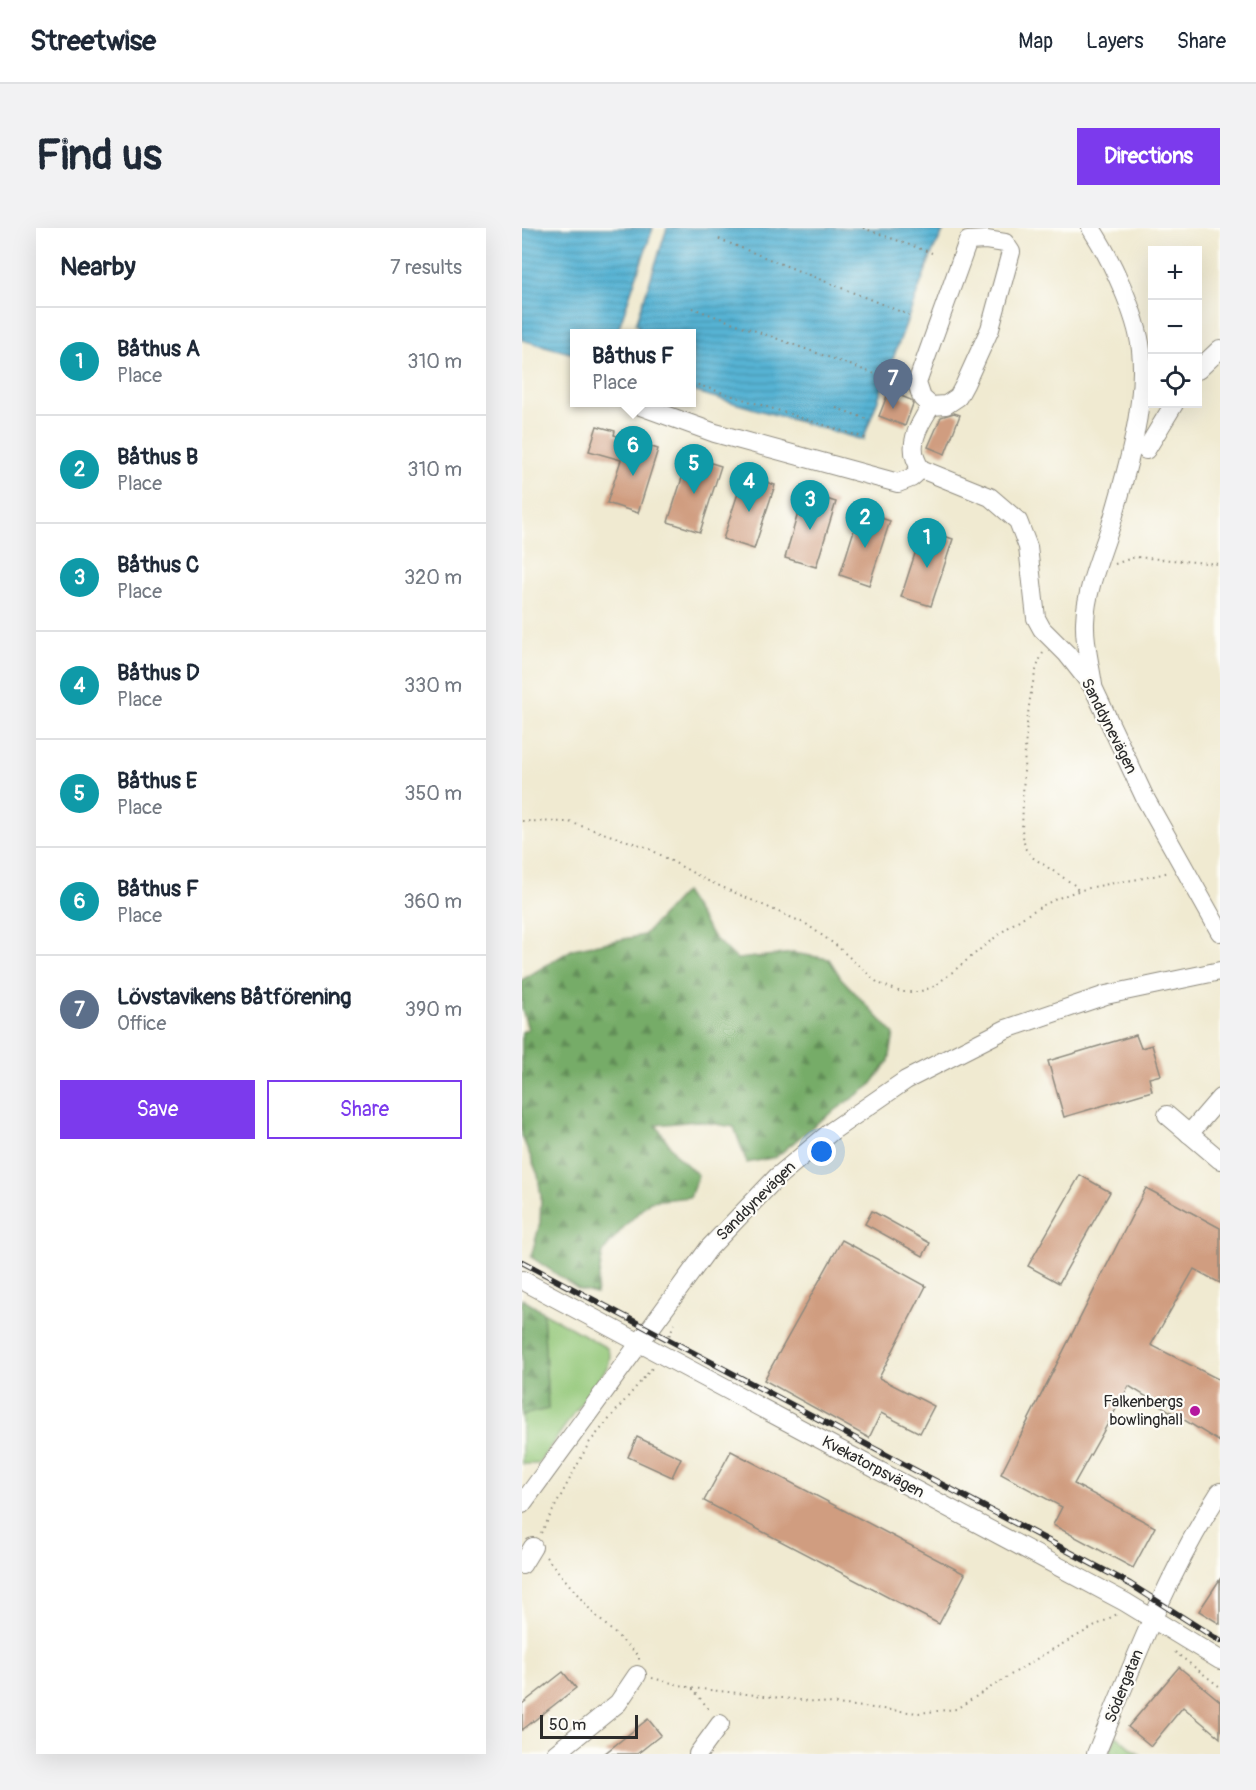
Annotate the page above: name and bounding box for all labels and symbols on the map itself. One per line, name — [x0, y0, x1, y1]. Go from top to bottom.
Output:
pin: 7 — [874, 360, 913, 409]
pin: 6 — [614, 426, 652, 476]
pin: 5 — [674, 444, 714, 494]
pin: 4 — [730, 462, 768, 512]
pin: 3 — [790, 480, 830, 530]
pin: 2 — [846, 498, 884, 548]
pin: 1 — [908, 518, 946, 568]
street label: Sanddynevägen — [1076, 675, 1142, 777]
your location — [807, 1137, 836, 1166]
street label: Sanddynevägen — [712, 1157, 800, 1245]
place label: Falkenbergs bowlinghall — [1103, 1392, 1183, 1430]
marker: Falkenbergs bowlinghall — [1188, 1404, 1202, 1418]
street label: Kvekatorpsvägen — [818, 1432, 928, 1502]
street label: Södergatan — [1100, 1646, 1148, 1726]
scale bar — [540, 1712, 638, 1740]

